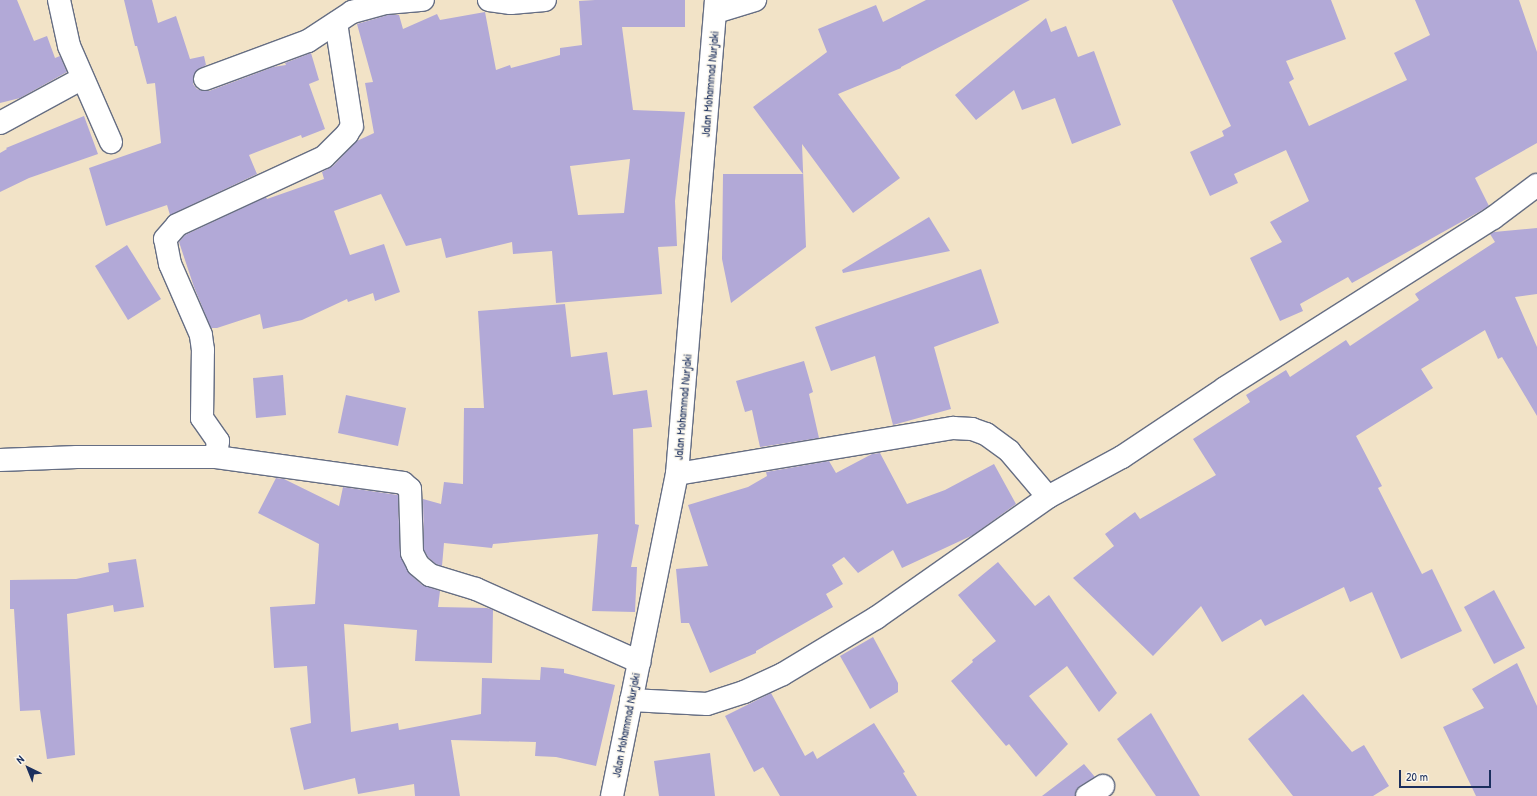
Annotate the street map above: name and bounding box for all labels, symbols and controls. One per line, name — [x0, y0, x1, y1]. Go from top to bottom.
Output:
street label: Jalan Mohammad Nurjaki — [698, 30, 722, 138]
street label: Jalan Mohammad Nurjaki — [671, 353, 695, 461]
street label: Jalan Mohammad Nurjaki — [609, 671, 643, 779]
north arrow — [8, 748, 48, 788]
text: N — [13, 752, 27, 766]
scale bar — [1401, 762, 1493, 788]
text: 20 m — [1406, 768, 1428, 785]

